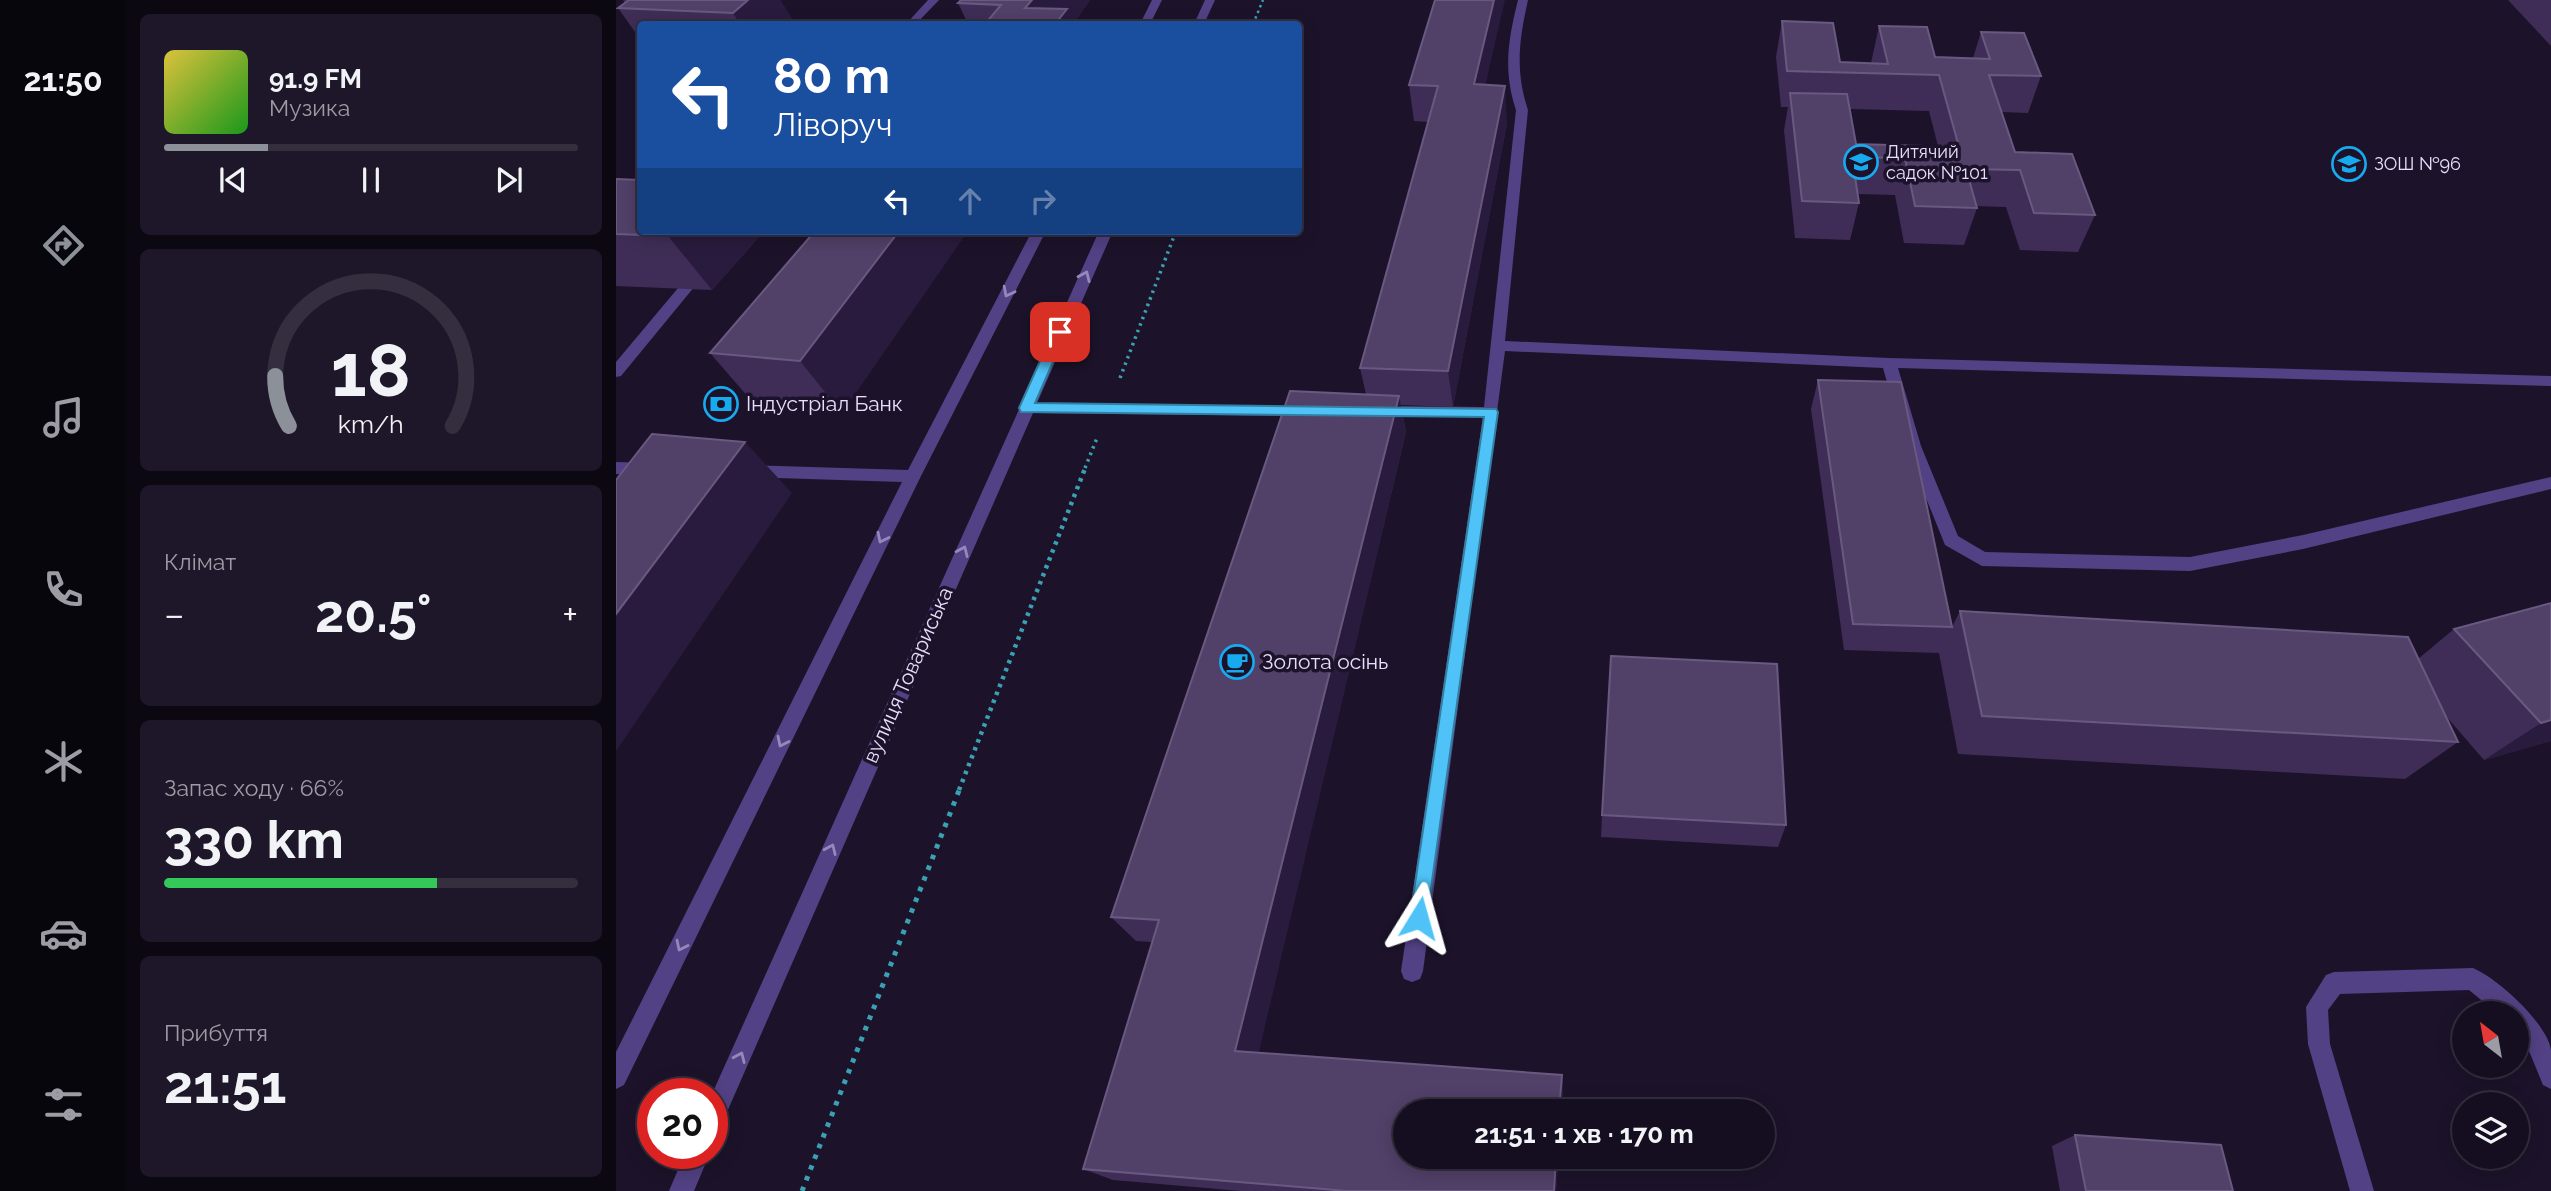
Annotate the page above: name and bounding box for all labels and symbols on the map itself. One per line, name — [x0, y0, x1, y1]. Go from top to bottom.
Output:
place label: Дитячий садок №101 — [1886, 141, 1988, 183]
school or university icon: Дитячий садок №101 — [1842, 143, 1880, 181]
school or university icon: ЗОШ №96 — [2330, 145, 2368, 183]
place label: ЗОШ №96 — [2374, 153, 2461, 174]
one-way arrow — [1077, 271, 1091, 284]
one-way arrow — [1002, 285, 1016, 297]
pin — [1030, 302, 1090, 362]
bank icon: Індустріал Банк — [702, 385, 740, 423]
place label: Індустріал Банк — [746, 391, 903, 416]
one-way arrow — [877, 531, 891, 543]
one-way arrow — [955, 546, 969, 559]
street label: вулиця Товариська — [857, 583, 958, 767]
cafe icon: Золота осінь — [1218, 643, 1256, 681]
place label: Золота осінь — [1262, 649, 1388, 674]
one-way arrow — [776, 735, 790, 747]
one-way arrow — [823, 844, 837, 856]
position arrow — [1382, 881, 1456, 955]
one-way arrow — [675, 939, 689, 951]
north arrow — [2452, 1001, 2529, 1078]
one-way arrow — [732, 1052, 746, 1065]
speed limit sign: 20 — [637, 1078, 728, 1169]

